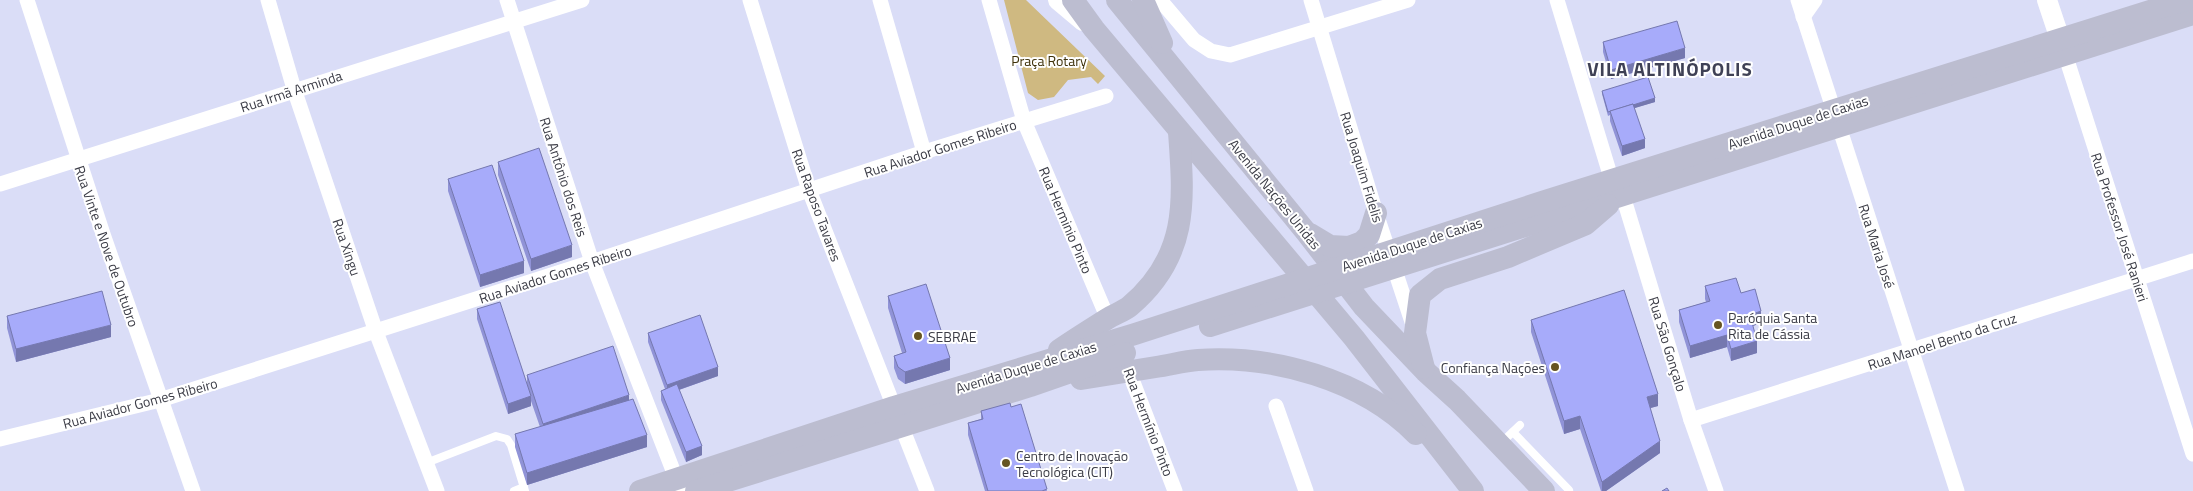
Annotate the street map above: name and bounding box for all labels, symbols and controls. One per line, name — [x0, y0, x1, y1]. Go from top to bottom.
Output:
park label: Praça Rotary — [1011, 50, 1087, 71]
district label: VILA ALTINÓPOLIS — [1587, 54, 1753, 83]
street label: Rua Irmã Arminda — [237, 65, 345, 117]
street label: Avenida Duque de Caxias — [1725, 89, 1871, 155]
street label: Rua Joaquim Fidelis — [1335, 109, 1389, 225]
street label: Rua Aviador Gomes Ribeiro — [861, 113, 1019, 183]
street label: Rua Antônio dos Reis — [535, 114, 593, 240]
street label: Avenida Nações Unidas — [1224, 134, 1326, 254]
street label: Rua Raposo Tavares — [787, 146, 847, 264]
street label: Rua Professor José Ranieri — [2086, 150, 2154, 304]
street label: Rua Vinte e Nove de Outubro — [69, 162, 145, 330]
street label: Rua Herminio Pinto — [1034, 163, 1098, 277]
street label: Rua Maria José — [1853, 201, 1901, 291]
street label: Avenida Duque de Caxias — [1339, 211, 1485, 277]
street label: Rua Xingu — [327, 216, 367, 278]
street label: Rua Aviador Gomes Ribeiro — [476, 239, 634, 309]
street label: Rua São Gonçalo — [1644, 294, 1692, 394]
place label: Paróquia Santa Rita de Cássia — [1728, 307, 1817, 344]
street label: Rua Manoel Bento da Cruz — [1865, 307, 2019, 375]
marker: Paróquia Santa Rita de Cássia — [1712, 319, 1724, 331]
place label: SEBRAE — [928, 326, 977, 347]
marker: SEBRAE — [912, 330, 924, 342]
street label: Avenida Duque de Caxias — [953, 336, 1099, 398]
place label: Confiança Nações — [1441, 357, 1545, 378]
marker: Confiança Nações — [1549, 361, 1561, 373]
street label: Rua Hermínio Pinto — [1119, 365, 1179, 479]
street label: Rua Aviador Gomes Ribeiro — [60, 372, 220, 434]
place label: Centro de Inovação Tecnológica (CIT) — [1016, 445, 1128, 482]
marker: Centro de Inovação Tecnológica (CIT) — [1000, 457, 1012, 469]

